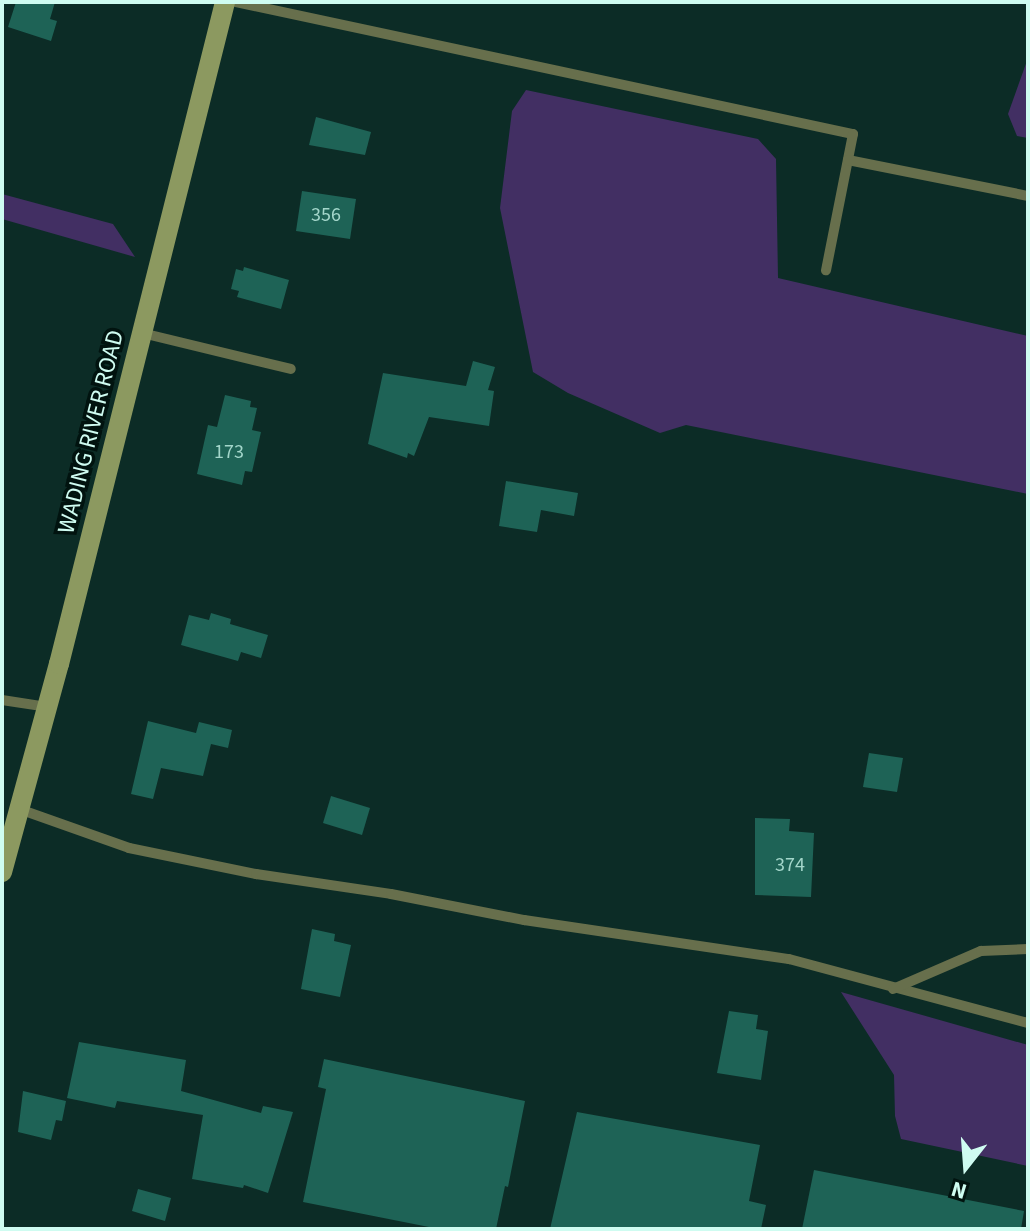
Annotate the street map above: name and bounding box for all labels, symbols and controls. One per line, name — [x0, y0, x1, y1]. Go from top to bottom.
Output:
house number: 356 — [311, 203, 341, 227]
street label: WADING RIVER ROAD — [52, 327, 130, 537]
house number: 173 — [214, 440, 244, 464]
house number: 374 — [775, 853, 805, 877]
north arrow — [926, 1127, 1006, 1207]
text: N — [947, 1173, 971, 1207]

